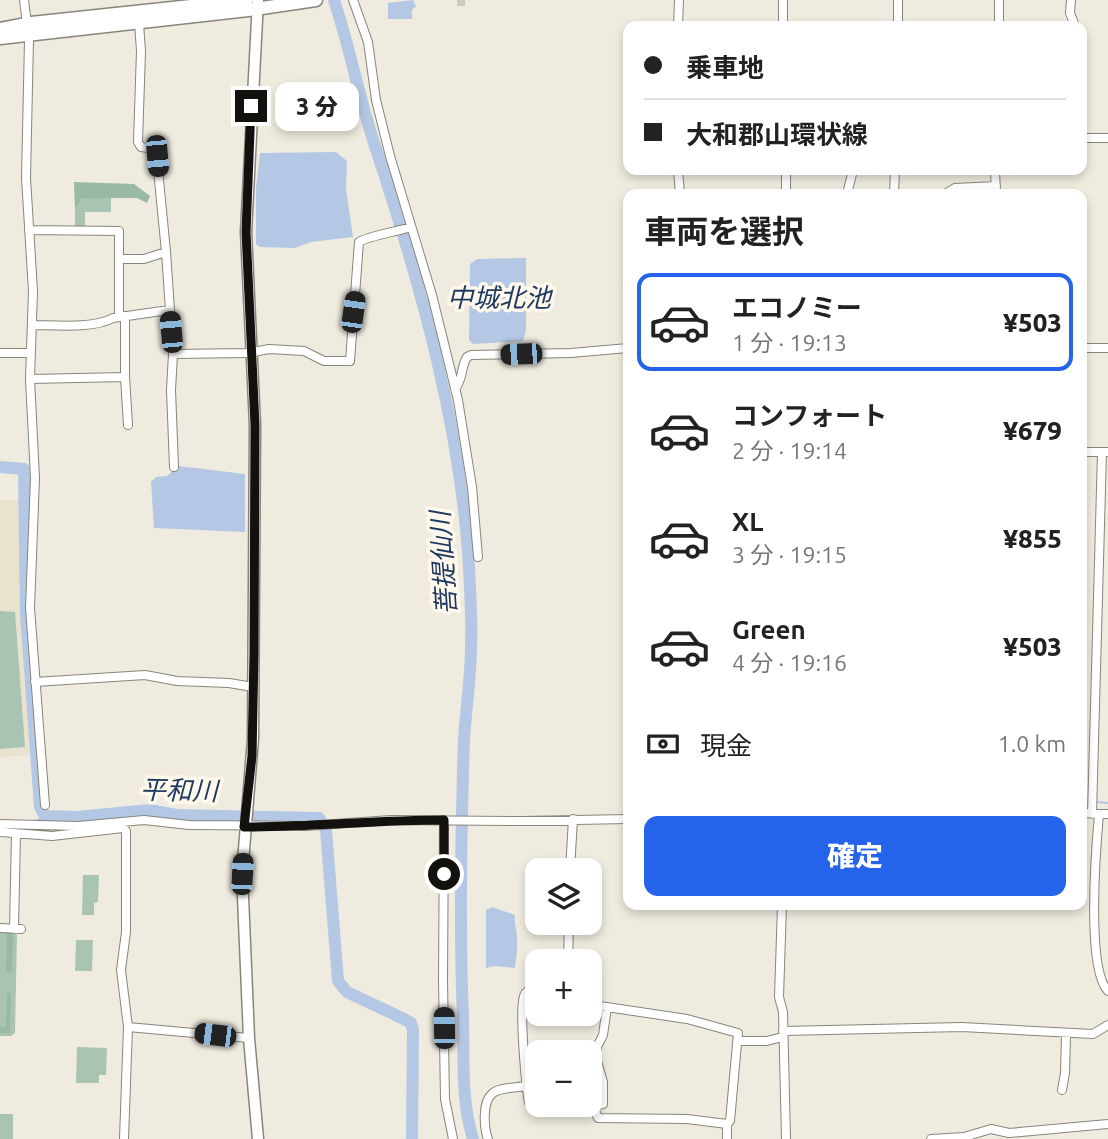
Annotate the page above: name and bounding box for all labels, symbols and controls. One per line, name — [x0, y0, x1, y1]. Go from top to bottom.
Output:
text: 乗車地 — [686, 53, 764, 82]
callout: 3 分 — [276, 82, 360, 130]
route end — [235, 90, 267, 122]
text: 3 分 — [296, 94, 338, 119]
text: 大和郡山環状線 — [686, 120, 868, 149]
car — [145, 134, 170, 178]
text: 車両を選択 — [644, 213, 804, 249]
water label: 中城北池 — [447, 283, 554, 312]
car — [340, 290, 367, 334]
icon: car — [648, 291, 711, 354]
text: エコノミー — [732, 293, 862, 322]
text: ¥503 — [1003, 308, 1062, 337]
car — [159, 310, 184, 354]
text: 1 分 · 19:13 — [732, 330, 847, 355]
car — [500, 343, 543, 365]
icon: car — [648, 399, 711, 462]
text: コンフォート — [732, 401, 887, 430]
text: ¥679 — [1003, 416, 1062, 445]
text: 2 分 · 19:14 — [732, 438, 847, 463]
water label: 菩提仙川 — [425, 507, 461, 616]
icon: car — [648, 507, 711, 570]
text: XL — [732, 507, 763, 536]
text: ¥855 — [1003, 524, 1062, 553]
text: 3 分 · 19:15 — [732, 542, 847, 567]
icon: car — [648, 615, 711, 678]
text: Green — [732, 615, 806, 644]
text: ¥503 — [1003, 632, 1062, 661]
text: 4 分 · 19:16 — [732, 650, 847, 675]
icon: cash — [644, 725, 682, 763]
text: 現金 — [700, 731, 752, 760]
text: 1.0 km — [998, 731, 1066, 756]
water label: 平和川 — [140, 775, 221, 805]
button: 確定 — [644, 816, 1066, 896]
car — [231, 852, 254, 896]
route start — [428, 858, 460, 890]
map controls — [525, 858, 602, 1117]
button: layers — [525, 858, 602, 935]
button: + — [525, 949, 602, 1026]
car — [434, 1007, 455, 1049]
car — [193, 1022, 238, 1048]
button: − — [525, 1040, 602, 1117]

